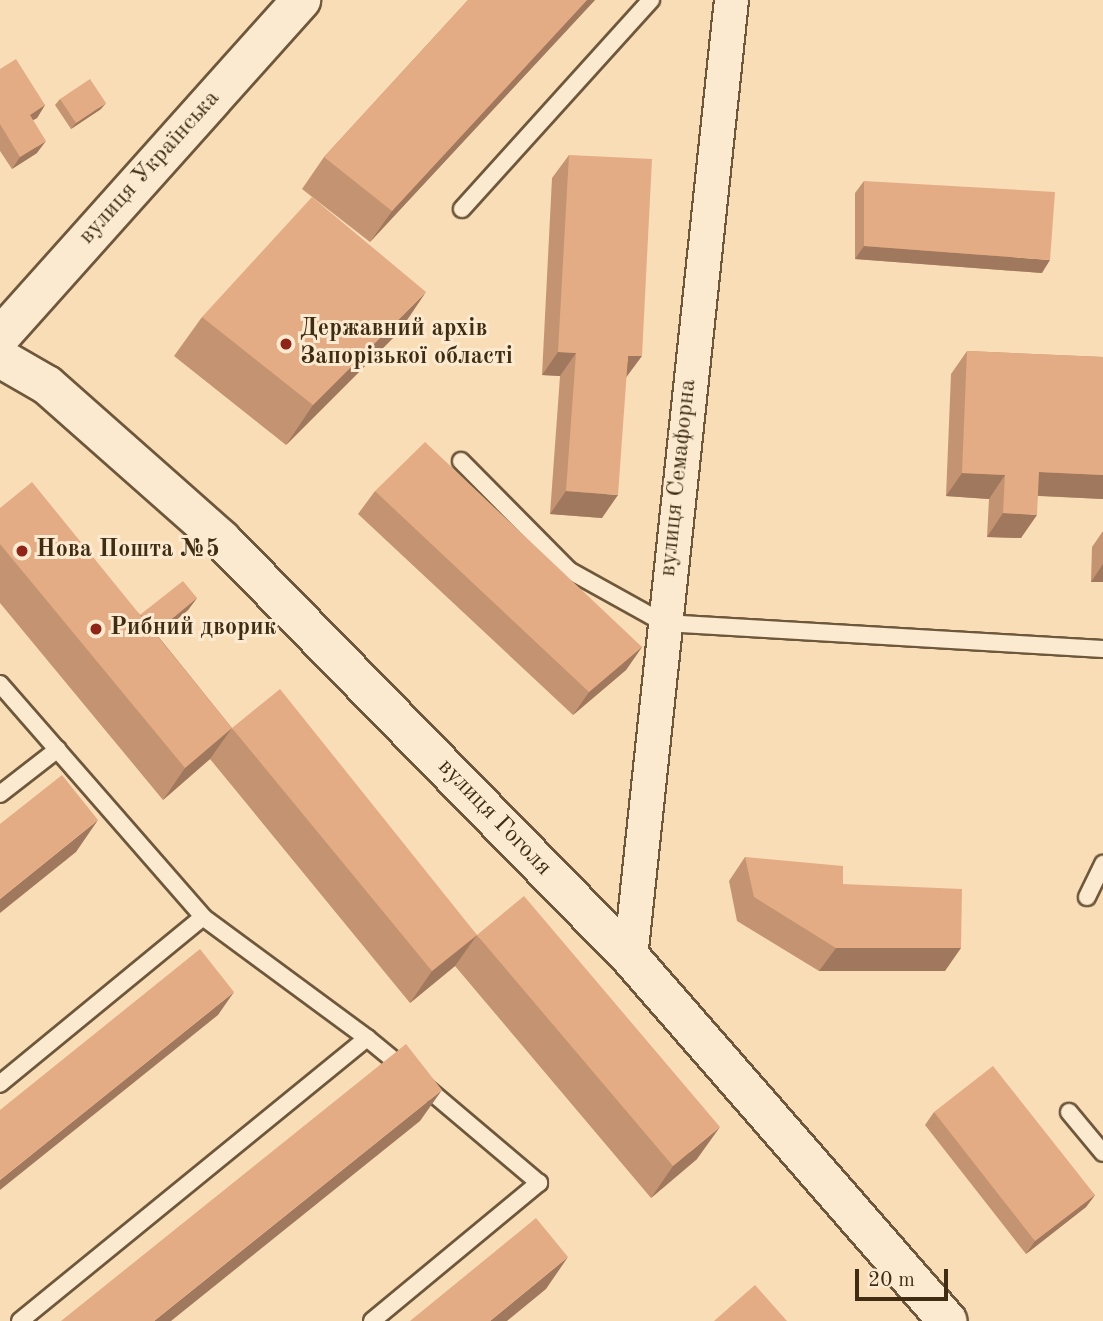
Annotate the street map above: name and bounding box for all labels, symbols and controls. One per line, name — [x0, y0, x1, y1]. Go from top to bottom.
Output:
street label: вулиця Українська — [73, 85, 227, 251]
place label: Державний архів Запорізької області — [300, 316, 513, 372]
marker: Державний архів Запорізької області — [278, 336, 294, 352]
street label: вулиця Семафорна — [654, 378, 704, 578]
place label: Нова Пошта №5 — [36, 537, 220, 565]
marker: Нова Пошта №5 — [14, 543, 30, 559]
place label: Рибний дворик — [110, 615, 276, 643]
marker: Рибний дворик — [88, 621, 104, 637]
street label: вулиця Гоголя — [431, 753, 557, 883]
scale bar — [858, 1254, 951, 1298]
text: 20 m — [868, 1270, 915, 1291]

